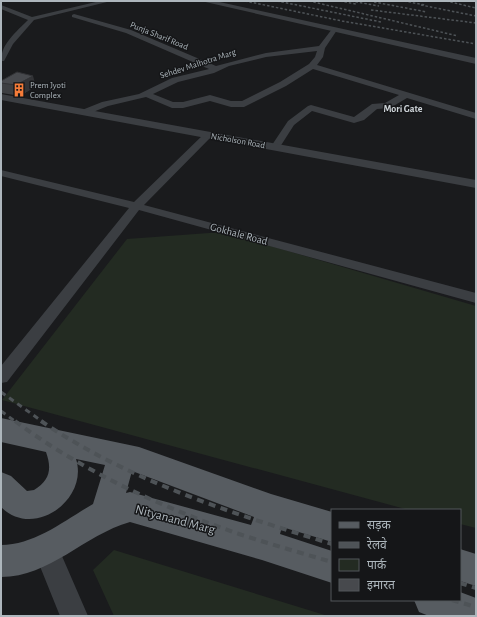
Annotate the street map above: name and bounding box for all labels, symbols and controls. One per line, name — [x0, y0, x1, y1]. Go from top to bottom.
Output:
street label: Punja Sharif Road — [129, 20, 190, 52]
street label: Sehdev Malhotra Marg — [159, 47, 238, 81]
place label: Prem Jyoti Complex — [30, 81, 66, 100]
building icon: Prem Jyoti Complex — [11, 82, 27, 98]
district label: Mori Gate — [383, 104, 423, 114]
street label: Nicholson Road — [210, 132, 266, 150]
street label: Gokhale Road — [209, 221, 269, 247]
street label: Nityanand Marg — [134, 503, 217, 537]
legend — [331, 509, 461, 601]
text: सड़क — [367, 519, 392, 532]
text: रेलवे — [367, 537, 387, 551]
text: पार्क — [367, 558, 387, 571]
text: इमारत — [367, 579, 396, 592]

